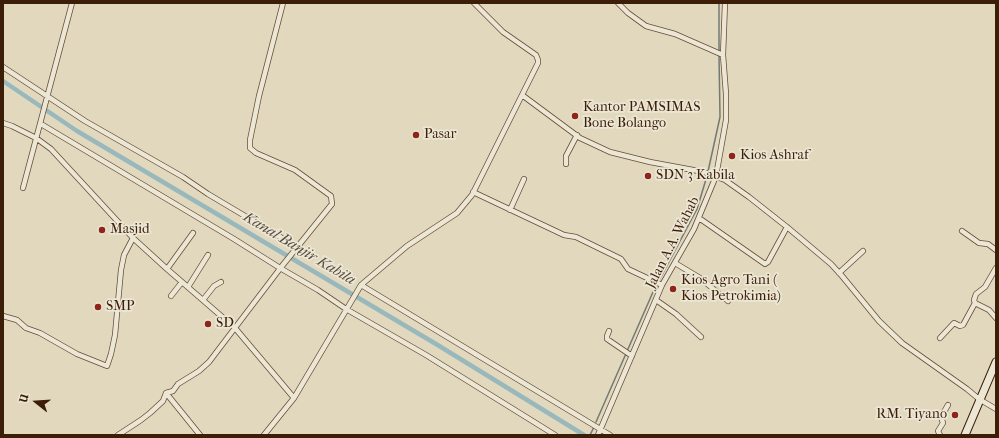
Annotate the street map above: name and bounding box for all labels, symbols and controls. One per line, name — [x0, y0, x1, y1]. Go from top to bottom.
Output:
place label: Kantor PAMSIMAS Bone Bolango — [583, 100, 700, 132]
marker: Kantor PAMSIMAS Bone Bolango — [570, 111, 580, 121]
place label: Pasar — [424, 127, 456, 143]
marker: Pasar — [411, 130, 421, 140]
place label: Kios Ashraf — [740, 148, 809, 164]
marker: Kios Ashraf — [727, 151, 737, 161]
place label: SDN 3 Kabila — [656, 168, 735, 184]
marker: SDN 3 Kabila — [643, 171, 653, 181]
street label: Jalan A.A. Wahab — [643, 194, 703, 292]
water label: Kanal Banjir Kabila — [240, 208, 358, 290]
place label: Masjid — [110, 222, 150, 238]
marker: Masjid — [97, 225, 107, 235]
place label: Kios Agro Tani ( Kios Petrokimia) — [681, 273, 781, 306]
marker: Kios Agro Tani ( Kios Petrokimia) — [668, 284, 678, 294]
place label: SMP — [106, 299, 134, 315]
marker: SMP — [93, 302, 103, 312]
place label: SD — [216, 316, 234, 332]
marker: SD — [203, 319, 213, 329]
north arrow — [16, 382, 56, 422]
text: U — [17, 392, 32, 404]
place label: RM. Tiyano — [876, 407, 947, 423]
marker: RM. Tiyano — [950, 410, 960, 420]

